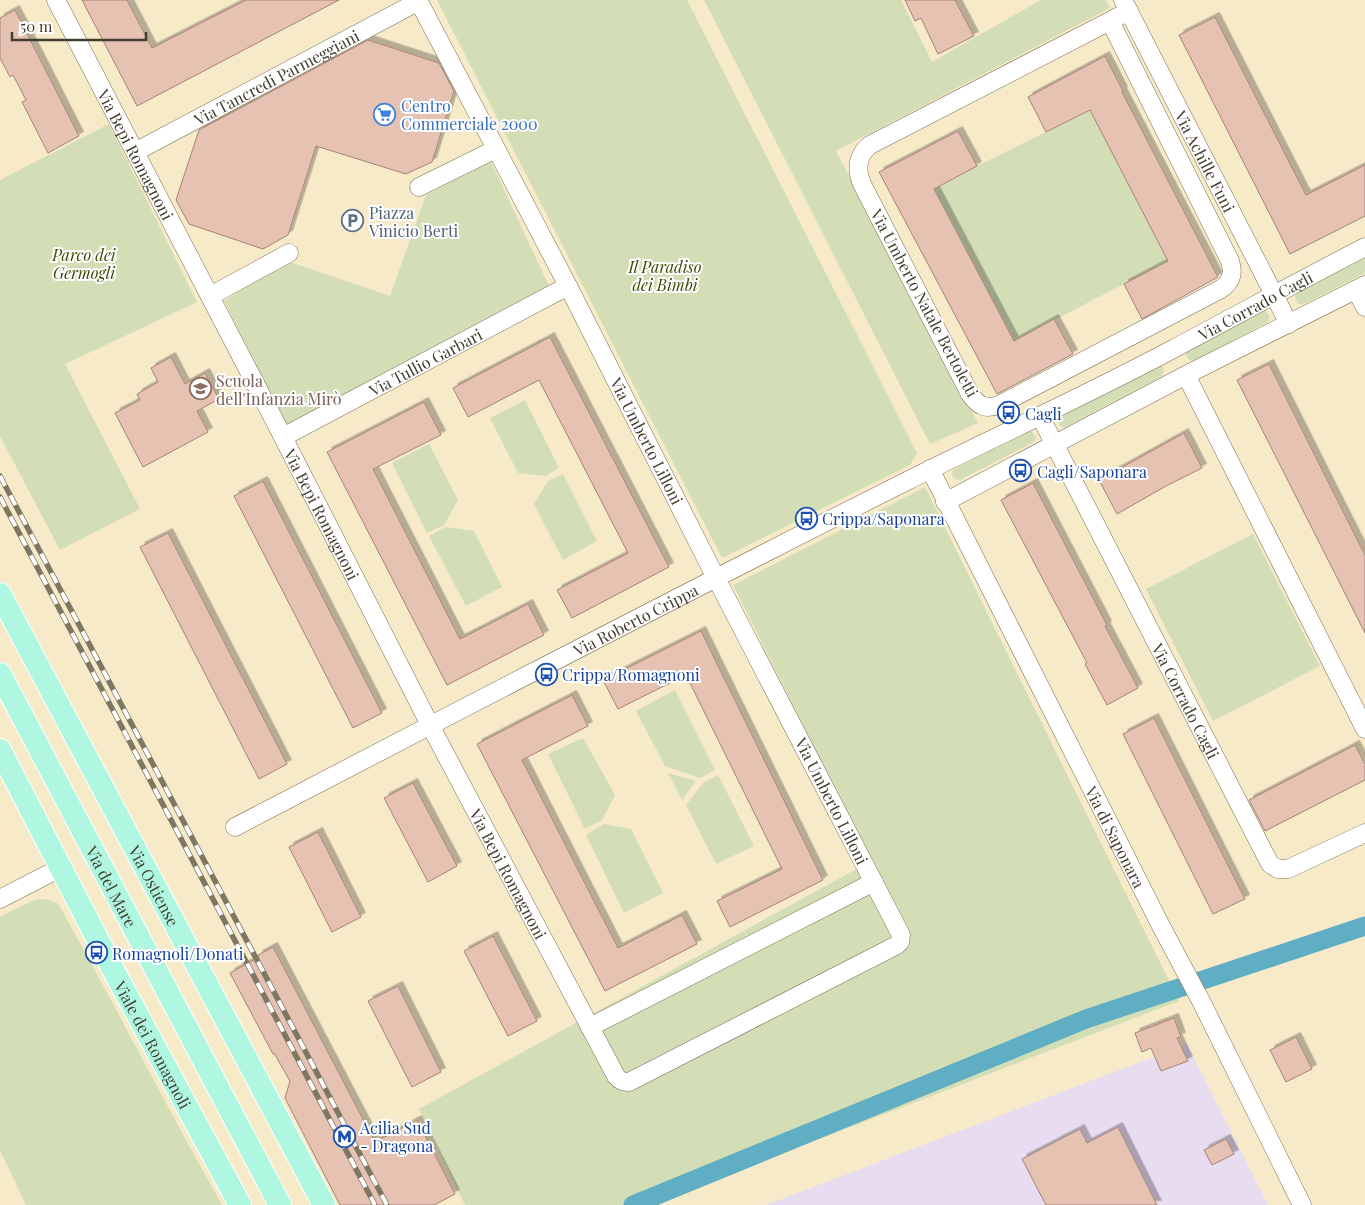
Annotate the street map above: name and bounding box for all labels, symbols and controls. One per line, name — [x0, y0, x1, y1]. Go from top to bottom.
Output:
scale bar — [12, 10, 146, 42]
text: 50 m — [20, 16, 53, 36]
street label: Via Tancredi Parmeggiani — [189, 24, 363, 130]
street label: Via Bepi Romagnoni — [93, 85, 179, 224]
place label: Centro Commerciale 2000 — [401, 95, 537, 134]
supermarket icon: Centro Commerciale 2000 — [373, 102, 397, 126]
street label: Via Achille Funi — [1170, 106, 1240, 216]
place label: Piazza Vinicio Berti — [368, 202, 459, 241]
street label: Via Umberto Natale Bertoletti — [866, 204, 984, 401]
parking icon: Piazza Vinicio Berti — [341, 209, 365, 233]
park label: Parco dei Germogli — [51, 244, 117, 283]
park label: Il Paradiso dei Bimbi — [627, 256, 702, 295]
street label: Via Corrado Cagli — [1193, 266, 1316, 345]
street label: Via Tullio Garbari — [364, 323, 486, 401]
place label: Scuola dell'Infanzia Mirò — [216, 370, 342, 409]
street label: Via Umberto Lilloni — [605, 373, 688, 508]
school or university icon: Scuola dell'Infanzia Mirò — [188, 377, 212, 401]
bus stop icon: Cagli — [997, 401, 1021, 425]
place label: Cagli — [1025, 403, 1062, 424]
street label: Via Bepi Romagnoni — [280, 444, 365, 584]
bus stop icon: Cagli/Saponara — [1009, 459, 1033, 483]
place label: Cagli/Saponara — [1037, 461, 1147, 482]
bus stop icon: Crippa/Saponara — [794, 506, 818, 530]
place label: Crippa/Saponara — [822, 508, 945, 529]
street label: Via Roberto Crippa — [569, 579, 701, 661]
street label: Via Corrado Cagli — [1147, 639, 1225, 762]
bus stop icon: Crippa/Romagnoni — [534, 662, 558, 686]
place label: Crippa/Romagnoni — [562, 664, 700, 685]
street label: Via Umberto Lilloni — [790, 733, 873, 868]
street label: Via di Saponara — [1081, 781, 1150, 891]
street label: Via Bepi Romagnoni — [465, 804, 552, 943]
street label: Via del Mare — [81, 841, 142, 930]
street label: Via Ostiense — [124, 841, 185, 930]
bus stop icon: Romagnoli/Donati — [84, 941, 108, 965]
place label: Romagnoli/Donati — [112, 943, 244, 964]
street label: Viale dei Romagnoli — [110, 976, 197, 1112]
place label: Acilia Sud - Dragona — [359, 1117, 433, 1156]
metro station icon: Acilia Sud - Dragona — [332, 1124, 356, 1148]

